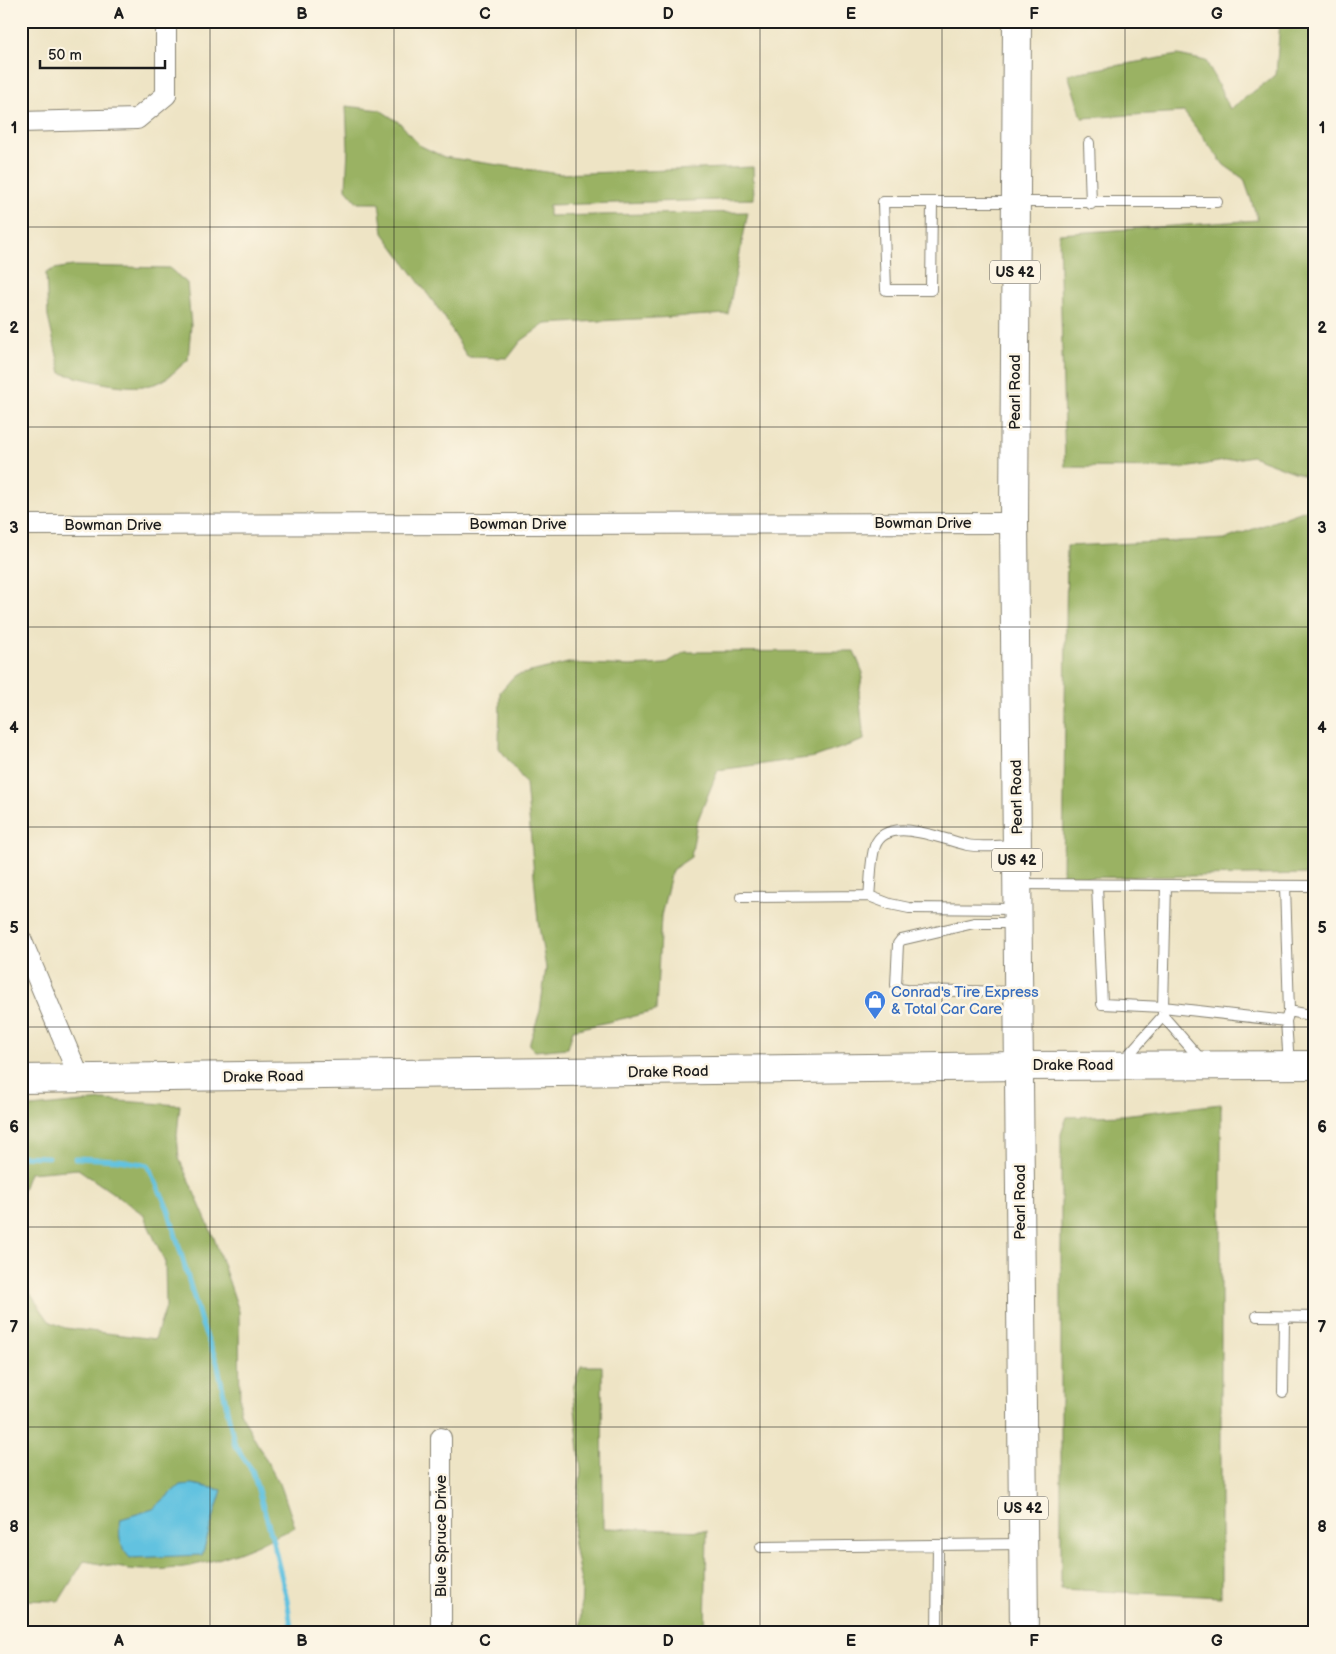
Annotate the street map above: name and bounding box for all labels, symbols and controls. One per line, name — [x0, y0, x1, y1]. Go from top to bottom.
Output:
text: A — [113, 5, 124, 24]
text: B — [296, 5, 308, 24]
text: C — [479, 5, 491, 24]
text: D — [662, 5, 674, 24]
text: E — [846, 5, 856, 24]
text: F — [1029, 5, 1039, 24]
text: G — [1211, 5, 1223, 24]
scale bar — [40, 38, 165, 70]
text: 50 m — [48, 46, 82, 65]
text: 1 — [11, 119, 17, 138]
text: 1 — [1319, 119, 1325, 138]
road number: US 42 — [990, 260, 1040, 284]
text: 2 — [9, 319, 19, 338]
text: 2 — [1317, 319, 1327, 338]
street label: Pearl Road — [1006, 354, 1025, 430]
street label: Bowman Drive — [874, 514, 972, 533]
street label: Bowman Drive — [469, 515, 567, 534]
street label: Bowman Drive — [64, 516, 162, 535]
text: 3 — [9, 519, 19, 538]
text: 3 — [1317, 519, 1327, 538]
text: 4 — [9, 719, 19, 738]
text: 4 — [1317, 719, 1327, 738]
street label: Pearl Road — [1007, 759, 1027, 835]
road number: US 42 — [992, 848, 1042, 872]
text: 5 — [9, 919, 19, 938]
text: 5 — [1317, 919, 1327, 938]
place label: Conrad's Tire Express & Total Car Care — [891, 983, 1039, 1019]
shop icon: Conrad's Tire Express & Total Car Care — [863, 989, 887, 1020]
street label: Drake Road — [1033, 1056, 1113, 1075]
street label: Drake Road — [627, 1062, 709, 1082]
street label: Drake Road — [222, 1067, 304, 1087]
text: 6 — [9, 1118, 19, 1137]
text: 6 — [1317, 1118, 1327, 1137]
street label: Pearl Road — [1011, 1164, 1030, 1240]
text: 7 — [10, 1318, 19, 1337]
text: 7 — [1318, 1318, 1327, 1337]
street label: Blue Spruce Drive — [432, 1475, 451, 1597]
road number: US 42 — [998, 1496, 1048, 1520]
text: 8 — [9, 1518, 19, 1537]
text: 8 — [1317, 1518, 1327, 1537]
text: A — [113, 1632, 124, 1651]
text: B — [296, 1632, 308, 1651]
text: C — [479, 1632, 491, 1651]
text: D — [662, 1632, 674, 1651]
text: E — [846, 1632, 856, 1651]
text: F — [1029, 1632, 1039, 1651]
text: G — [1211, 1632, 1223, 1651]

